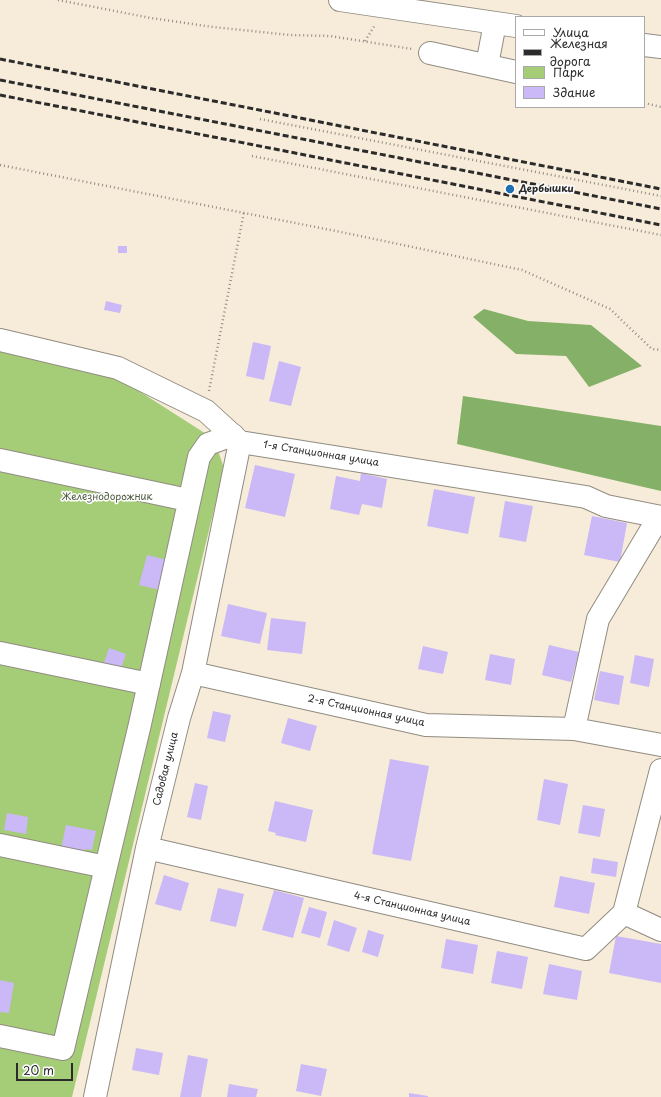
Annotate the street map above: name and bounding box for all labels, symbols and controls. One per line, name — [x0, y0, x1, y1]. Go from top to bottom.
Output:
legend — [515, 16, 645, 108]
text: Улица — [553, 23, 589, 41]
text: Железная дорога — [550, 34, 608, 70]
text: Парк — [553, 63, 584, 81]
text: Здание — [553, 83, 595, 101]
marker: Дербышки — [504, 183, 516, 195]
place label: Дербышки — [519, 183, 574, 195]
street label: 1-я Станционная улица — [262, 439, 380, 469]
park label: Железнодорожник — [62, 491, 152, 503]
street label: 2-я Станционная улица — [306, 693, 426, 729]
street label: Садовая улица — [151, 731, 181, 807]
street label: 4-я Станционная улица — [353, 890, 471, 928]
scale bar — [18, 1055, 75, 1081]
text: 20 m — [23, 1061, 54, 1079]

